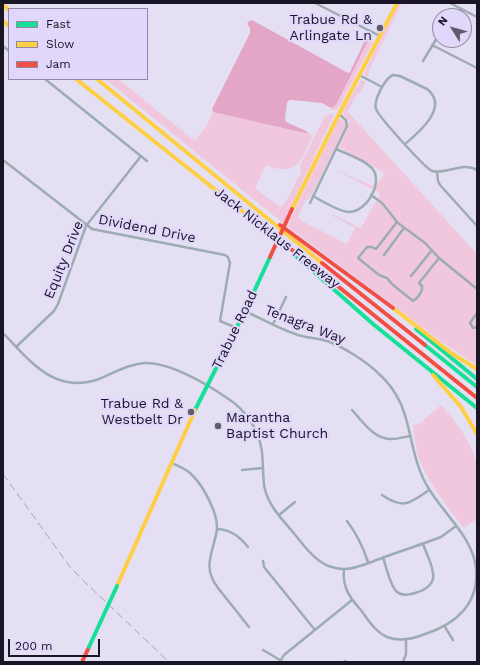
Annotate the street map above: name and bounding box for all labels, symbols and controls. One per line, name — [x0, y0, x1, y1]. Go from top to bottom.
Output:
legend — [8, 8, 148, 80]
north arrow — [432, 8, 472, 48]
place label: Trabue Rd & Arlingate Ln — [289, 12, 372, 44]
text: N — [435, 14, 450, 28]
text: Fast — [46, 17, 71, 31]
marker: Trabue Rd & Arlingate Ln — [375, 23, 385, 33]
text: Slow — [46, 37, 74, 51]
text: Jam — [46, 57, 71, 71]
street label: Jack Nicklaus Freeway — [211, 184, 343, 292]
street label: Dividend Drive — [97, 211, 197, 247]
street label: Equity Drive — [41, 219, 87, 301]
street label: Trabue Road — [209, 288, 261, 372]
street label: Tenagra Way — [262, 302, 348, 348]
place label: Trabue Rd & Westbelt Dr — [100, 396, 183, 428]
marker: Trabue Rd & Westbelt Dr — [186, 407, 196, 417]
place label: Marantha Baptist Church — [226, 410, 328, 442]
marker: Marantha Baptist Church — [213, 421, 223, 431]
scale bar — [10, 631, 102, 657]
text: 200 m — [15, 639, 52, 653]

